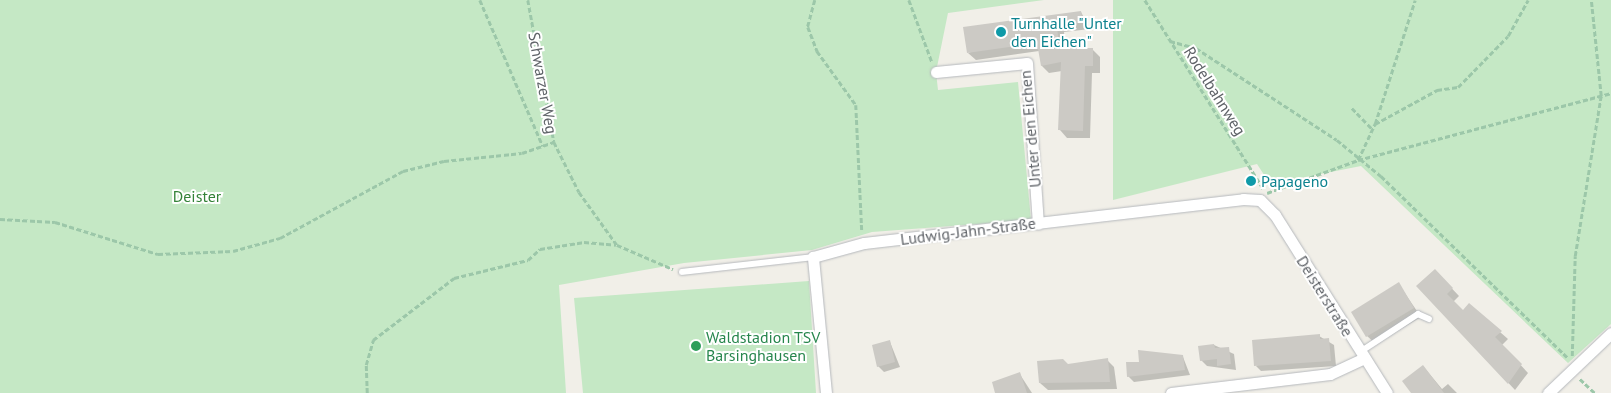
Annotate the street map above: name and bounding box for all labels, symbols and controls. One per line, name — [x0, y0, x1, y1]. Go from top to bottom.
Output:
place label: Turnhalle "Unter den Eichen" — [1011, 13, 1123, 51]
marker: Turnhalle "Unter den Eichen" — [995, 26, 1007, 38]
street label: Schwarzer Weg — [525, 30, 561, 136]
street label: Rodelbahnweg — [1180, 43, 1250, 139]
street label: Unter den Eichen — [1015, 70, 1045, 188]
place label: Papageno — [1261, 171, 1328, 191]
marker: Papageno — [1245, 175, 1257, 187]
park label: Deister — [173, 186, 221, 206]
street label: Ludwig-Jahn-Straße — [899, 213, 1037, 249]
street label: Deisterstraße — [1293, 252, 1357, 340]
place label: Waldstadion TSV Barsinghausen — [706, 327, 821, 365]
marker: Waldstadion TSV Barsinghausen — [690, 340, 702, 352]

